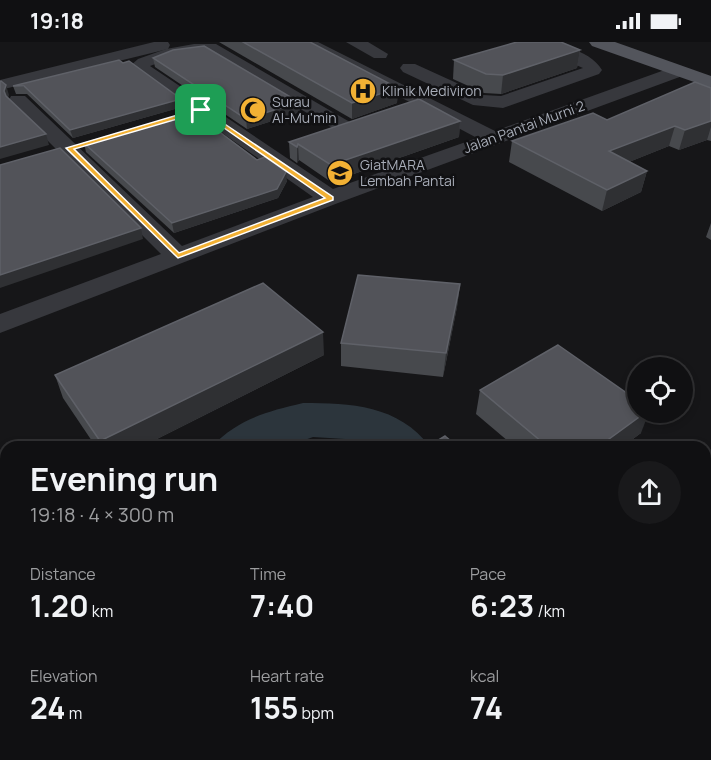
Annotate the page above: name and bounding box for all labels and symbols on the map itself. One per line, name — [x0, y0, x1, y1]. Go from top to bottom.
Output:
hospital icon: Klinik Mediviron — [348, 76, 378, 106]
place label: Klinik Mediviron — [382, 81, 482, 100]
pin — [175, 84, 226, 135]
place label: Surau Al-Mu'min — [272, 92, 337, 127]
mosque icon: Surau Al-Mu'min — [238, 95, 268, 125]
street label: Jalan Pantai Murni 2 — [461, 96, 587, 157]
place label: GiatMARA Lembah Pantai — [360, 155, 455, 190]
school or university icon: GiatMARA Lembah Pantai — [325, 158, 355, 188]

